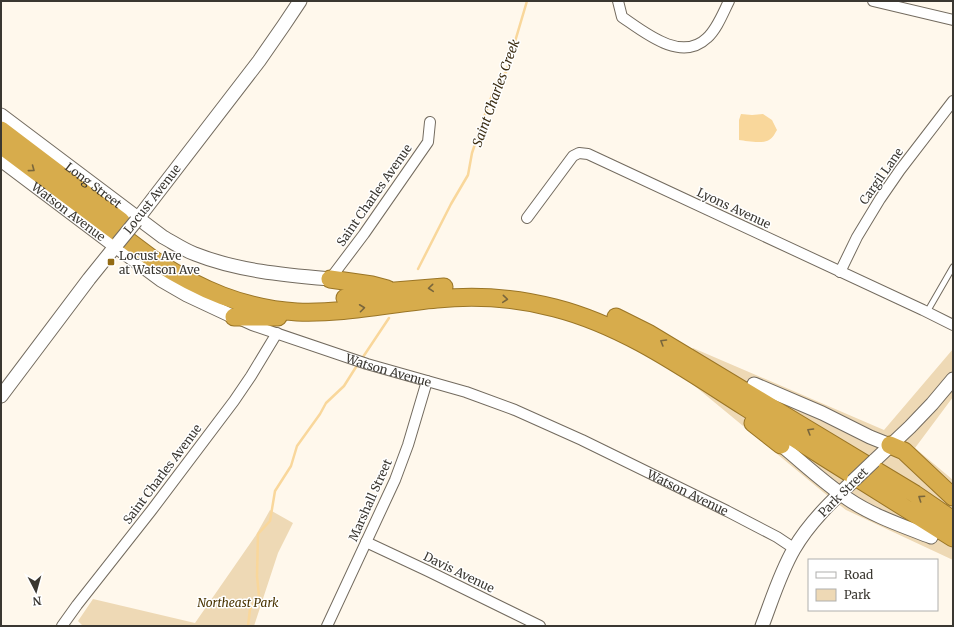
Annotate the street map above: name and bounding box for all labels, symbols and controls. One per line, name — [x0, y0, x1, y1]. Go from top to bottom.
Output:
water label: Saint Charles Creek — [469, 37, 523, 149]
street label: Saint Charles Avenue — [333, 141, 415, 249]
street label: Cargil Lane — [856, 145, 906, 207]
street label: Long Street — [62, 159, 125, 211]
street label: Locust Avenue — [120, 161, 184, 237]
one-way arrow — [28, 164, 35, 171]
street label: Watson Avenue — [28, 178, 109, 244]
street label: Lyons Avenue — [695, 184, 773, 232]
place label: Locust Ave at Watson Ave — [119, 248, 200, 277]
marker: Locust Ave at Watson Ave — [106, 257, 116, 267]
one-way arrow — [428, 283, 434, 292]
one-way arrow — [502, 294, 508, 303]
one-way arrow — [359, 304, 365, 313]
one-way arrow — [660, 339, 667, 346]
street label: Watson Avenue — [343, 350, 433, 389]
street label: Saint Charles Avenue — [120, 421, 204, 527]
one-way arrow — [807, 428, 814, 435]
street label: Marshall Street — [345, 456, 395, 543]
street label: Park Street — [815, 464, 871, 520]
street label: Watson Avenue — [644, 465, 731, 518]
one-way arrow — [918, 495, 925, 503]
street label: Davis Avenue — [421, 548, 497, 596]
legend — [808, 559, 938, 611]
text: Road — [844, 567, 873, 582]
north arrow — [16, 571, 56, 611]
text: Park — [844, 587, 871, 602]
text: N — [32, 594, 42, 608]
park label: Northeast Park — [197, 595, 279, 610]

